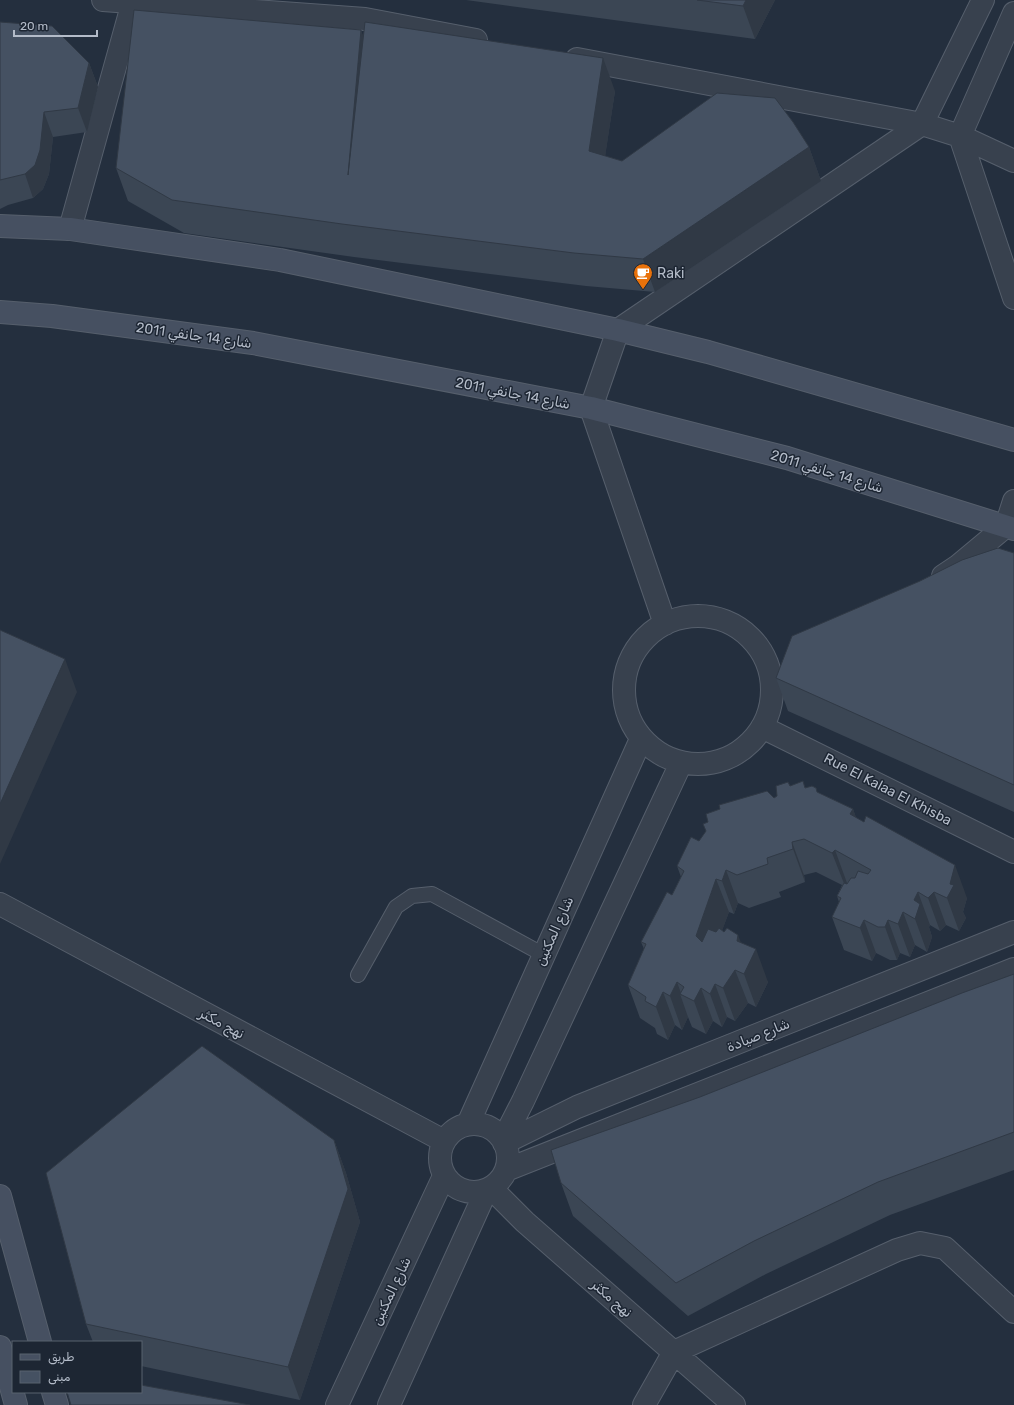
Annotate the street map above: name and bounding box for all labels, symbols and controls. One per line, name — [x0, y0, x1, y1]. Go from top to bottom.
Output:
scale bar — [14, 12, 97, 38]
text: 20 m — [20, 19, 48, 33]
cafe icon: Raki — [632, 262, 654, 290]
place label: Raki — [657, 265, 685, 282]
street label: شارع 14 جانفي 2011 — [135, 319, 253, 354]
street label: شارع 14 جانفي 2011 — [454, 374, 572, 415]
street label: شارع 14 جانفي 2011 — [768, 446, 885, 499]
street label: Rue El Kalaa El Khisba — [821, 750, 955, 829]
street label: شارع المكنين — [532, 894, 579, 969]
street label: نهج مكثر — [194, 1004, 247, 1044]
street label: شارع صيادة — [724, 1015, 793, 1058]
street label: شارع المكنين — [368, 1254, 417, 1329]
street label: نهج مكثر — [585, 1275, 636, 1322]
legend — [12, 1341, 142, 1393]
text: طريق — [48, 1350, 74, 1365]
text: مبنى — [48, 1370, 71, 1385]

